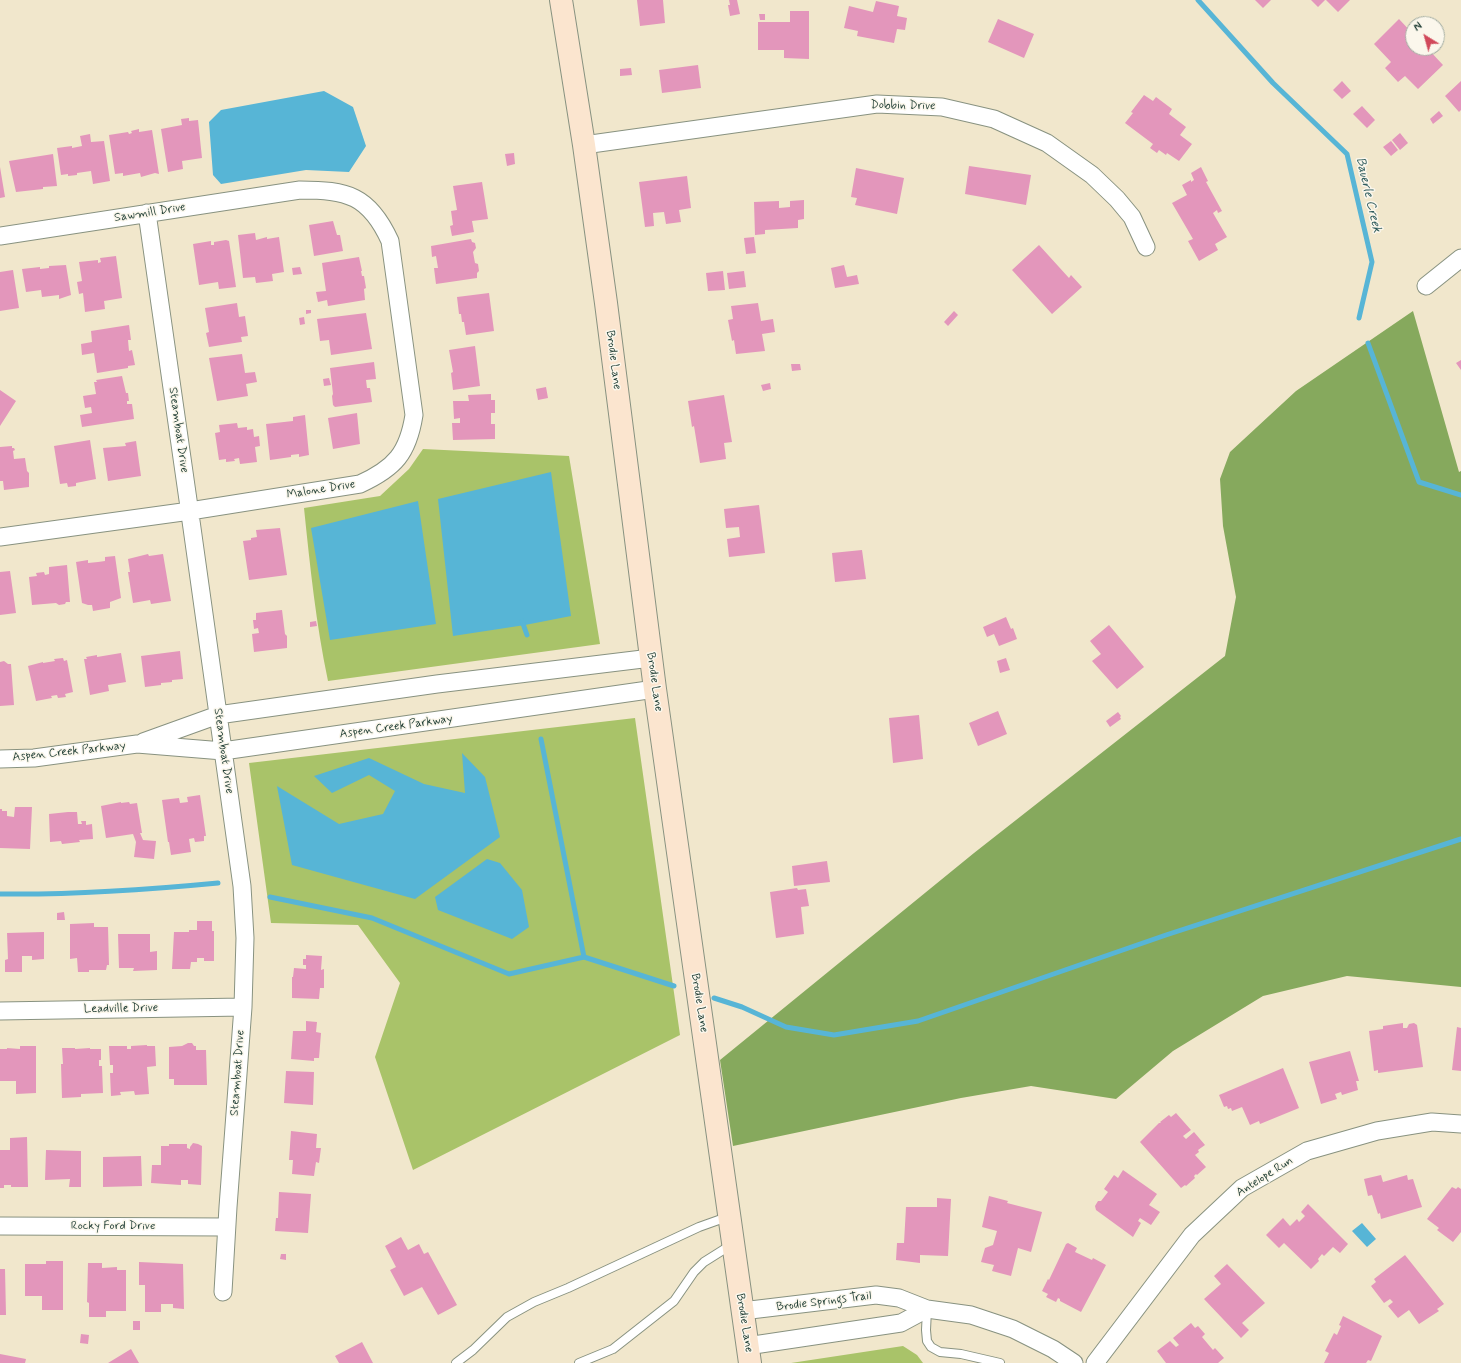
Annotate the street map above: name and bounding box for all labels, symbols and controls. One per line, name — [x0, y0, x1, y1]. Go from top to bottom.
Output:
north arrow — [1405, 16, 1445, 56]
text: N — [1411, 19, 1426, 35]
street label: Dobbin Drive — [870, 98, 936, 114]
water label: Bauerle Creek — [1352, 156, 1384, 234]
street label: Sawmill Drive — [113, 200, 187, 226]
street label: Brodie Lane — [602, 329, 624, 391]
street label: Steamboat Drive — [165, 386, 191, 474]
street label: Malone Drive — [286, 477, 356, 503]
street label: Brodie Lane — [643, 651, 665, 713]
street label: Steamboat Drive — [210, 707, 236, 795]
street label: Aspen Creek Parkway — [339, 712, 453, 742]
street label: Aspen Creek Parkway — [12, 739, 126, 765]
street label: Brodie Lane — [687, 972, 711, 1034]
street label: Leadville Drive — [84, 1001, 158, 1017]
street label: Steamboat Drive — [228, 1029, 248, 1117]
street label: Antelope Run — [1234, 1154, 1296, 1200]
street label: Rocky Ford Drive — [71, 1219, 155, 1233]
street label: Brodie Springs Trail — [776, 1289, 872, 1315]
street label: Brodie Lane — [732, 1292, 756, 1354]

